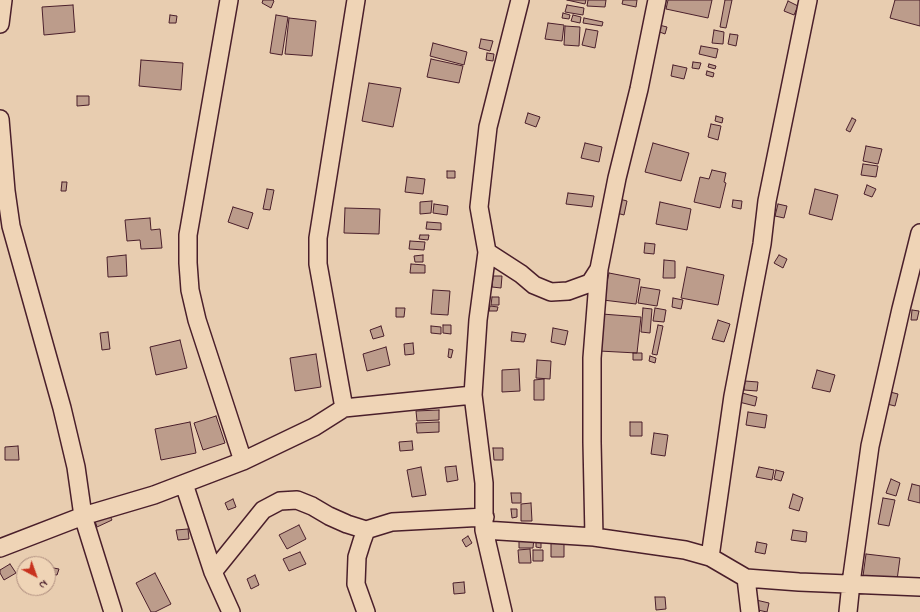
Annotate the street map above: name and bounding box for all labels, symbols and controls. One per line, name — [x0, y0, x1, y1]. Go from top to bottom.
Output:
north arrow — [16, 556, 56, 596]
text: N — [35, 576, 51, 593]

